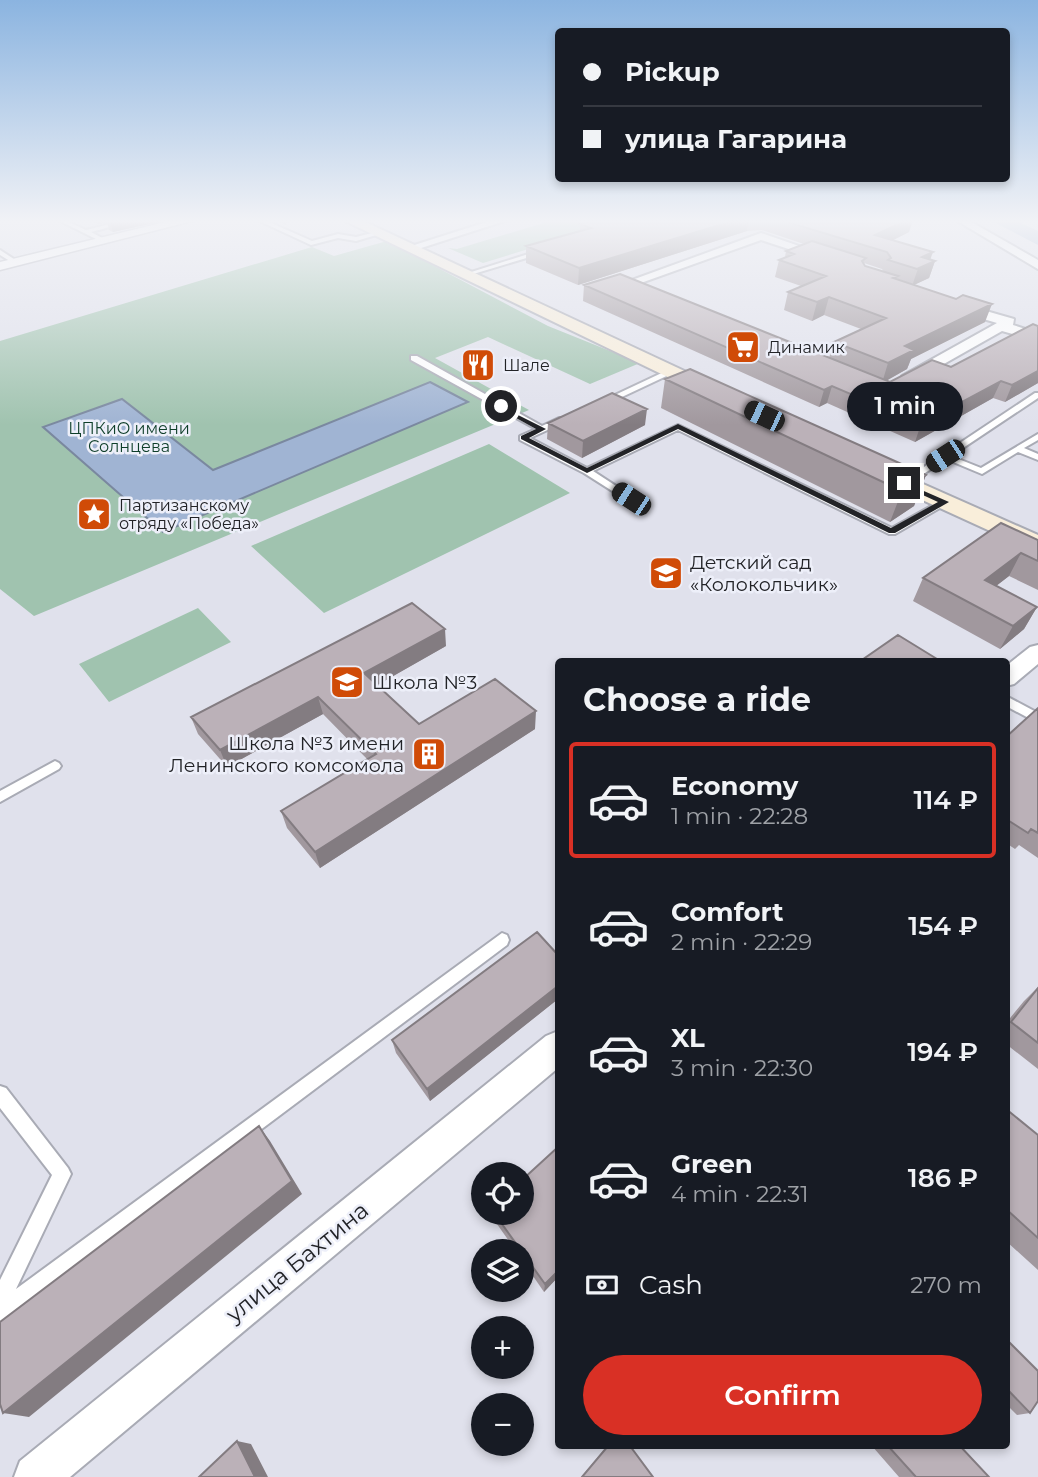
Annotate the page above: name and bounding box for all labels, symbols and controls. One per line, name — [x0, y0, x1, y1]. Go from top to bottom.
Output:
text: Pickup — [625, 56, 720, 88]
text: улица Гагарина — [625, 123, 847, 155]
supermarket icon: Динамик — [724, 328, 762, 366]
place label: Динамик — [768, 338, 845, 357]
restaurant icon: Шале — [459, 346, 497, 384]
place label: Шале — [503, 356, 550, 375]
callout: 1 min — [846, 382, 962, 430]
route start — [485, 390, 517, 422]
text: 1 min — [874, 392, 936, 420]
car — [741, 398, 788, 434]
park label: ЦПКиО имени Солнцева — [68, 419, 190, 456]
car — [922, 436, 969, 476]
route end — [888, 467, 920, 499]
car — [608, 479, 655, 519]
place icon: Партизанскому отряду «Победа» — [75, 495, 113, 533]
place label: Партизанскому отряду «Победа» — [119, 496, 259, 533]
place label: Детский сад «Колокольчик» — [690, 551, 838, 596]
school or university icon: Детский сад «Колокольчик» — [647, 554, 685, 592]
school or university icon: Школа №3 — [328, 663, 366, 701]
place label: Школа №3 — [372, 671, 477, 694]
text: Choose a ride — [583, 680, 811, 719]
place label: Школа №3 имени Ленинского комсомола — [169, 732, 404, 777]
building icon: Школа №3 имени Ленинского комсомола — [410, 735, 448, 773]
icon: car — [587, 769, 650, 832]
text: Economy — [671, 770, 798, 802]
text: 114 ₽ — [914, 784, 978, 816]
text: 1 min · 22:28 — [671, 802, 808, 830]
icon: car — [587, 895, 650, 958]
text: Comfort — [671, 896, 783, 928]
text: 154 ₽ — [908, 910, 978, 942]
text: 2 min · 22:29 — [671, 928, 812, 956]
icon: car — [587, 1021, 650, 1084]
text: XL — [671, 1022, 705, 1054]
text: 194 ₽ — [907, 1036, 978, 1068]
text: 3 min · 22:30 — [671, 1054, 813, 1082]
icon: car — [587, 1147, 650, 1210]
text: Green — [671, 1148, 753, 1180]
map controls — [471, 1162, 534, 1456]
button: locate — [471, 1162, 534, 1225]
text: 186 ₽ — [908, 1162, 978, 1194]
text: 4 min · 22:31 — [671, 1180, 809, 1208]
street label: улица Бахтина — [219, 1196, 374, 1329]
button: layers — [471, 1239, 534, 1302]
icon: cash — [583, 1266, 621, 1304]
text: Cash — [639, 1269, 703, 1301]
text: 270 m — [910, 1271, 982, 1299]
button: + — [471, 1316, 534, 1379]
button: Confirm — [583, 1355, 982, 1435]
button: − — [471, 1393, 534, 1456]

